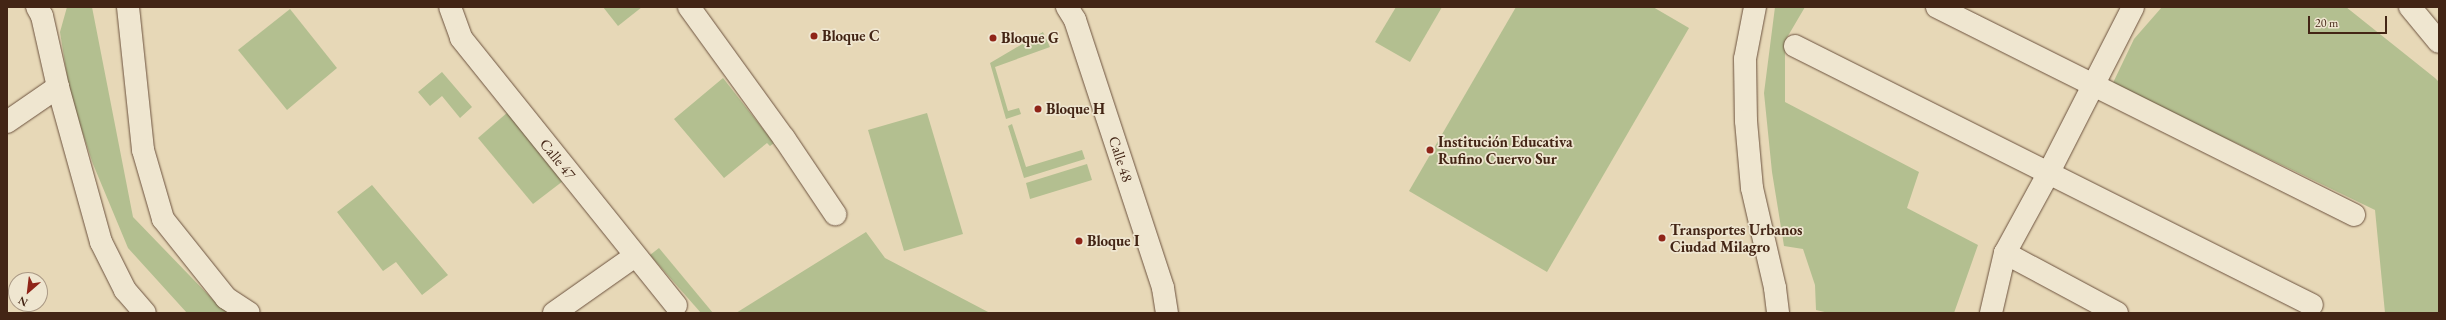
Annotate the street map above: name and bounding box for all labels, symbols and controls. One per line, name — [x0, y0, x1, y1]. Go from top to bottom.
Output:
scale bar — [2310, 8, 2389, 34]
text: 20 m — [2315, 15, 2338, 31]
place label: Bloque C — [822, 27, 880, 45]
place label: Bloque G — [1001, 29, 1059, 47]
marker: Bloque C — [809, 31, 819, 41]
marker: Bloque G — [988, 33, 998, 43]
place label: Bloque H — [1046, 100, 1105, 118]
marker: Bloque H — [1033, 104, 1043, 114]
place label: Institución Educativa Rufino Cuervo Sur — [1438, 132, 1572, 167]
street label: Calle 48 — [1105, 134, 1137, 184]
street label: Calle 47 — [536, 135, 580, 183]
marker: Institución Educativa Rufino Cuervo Sur — [1425, 145, 1435, 155]
place label: Transportes Urbanos Ciudad Milagro — [1670, 220, 1802, 255]
place label: Bloque I — [1087, 232, 1140, 250]
marker: Transportes Urbanos Ciudad Milagro — [1657, 233, 1667, 243]
marker: Bloque I — [1074, 236, 1084, 246]
north arrow — [8, 272, 48, 312]
text: N — [16, 293, 30, 310]

